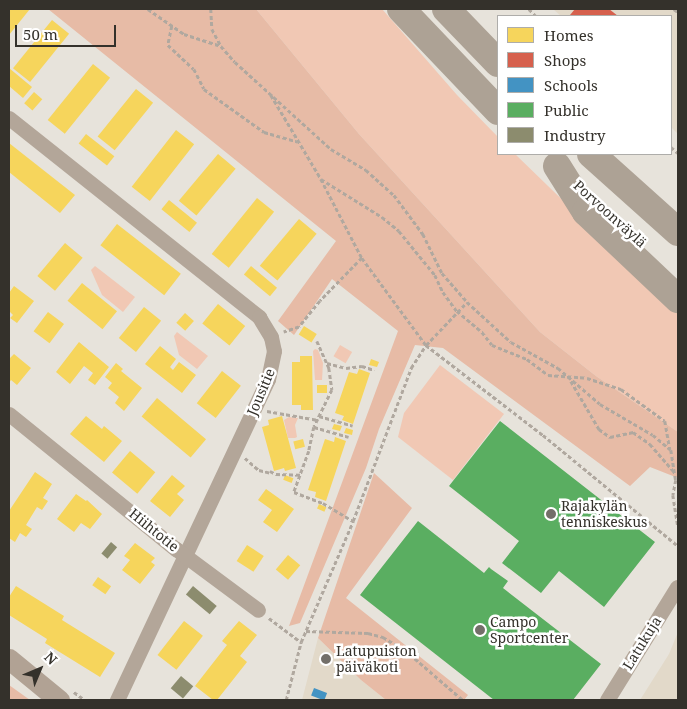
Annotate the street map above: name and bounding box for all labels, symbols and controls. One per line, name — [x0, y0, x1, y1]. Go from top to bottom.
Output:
scale bar — [18, 15, 119, 47]
legend — [497, 15, 672, 155]
text: 50 m — [23, 24, 58, 44]
text: Homes — [544, 25, 594, 45]
text: Shops — [544, 50, 586, 70]
text: Schools — [544, 75, 598, 95]
text: Public — [544, 100, 589, 120]
text: Industry — [544, 125, 606, 145]
street label: Porvoonväylä — [570, 177, 650, 251]
street label: Jousitie — [244, 366, 278, 418]
place label: Rajakylän tenniskeskus — [561, 498, 647, 530]
street label: Hiihtotie — [126, 505, 182, 555]
marker: Rajakylän tenniskeskus — [545, 508, 557, 520]
street label: Latukuja — [619, 613, 665, 673]
place label: Campo Sportcenter — [490, 614, 568, 646]
marker: Campo Sportcenter — [474, 624, 486, 636]
place label: Latupuiston päiväkoti — [336, 643, 417, 676]
north arrow — [15, 644, 65, 694]
text: N — [40, 647, 62, 669]
marker: Latupuiston päiväkoti — [320, 653, 332, 665]

